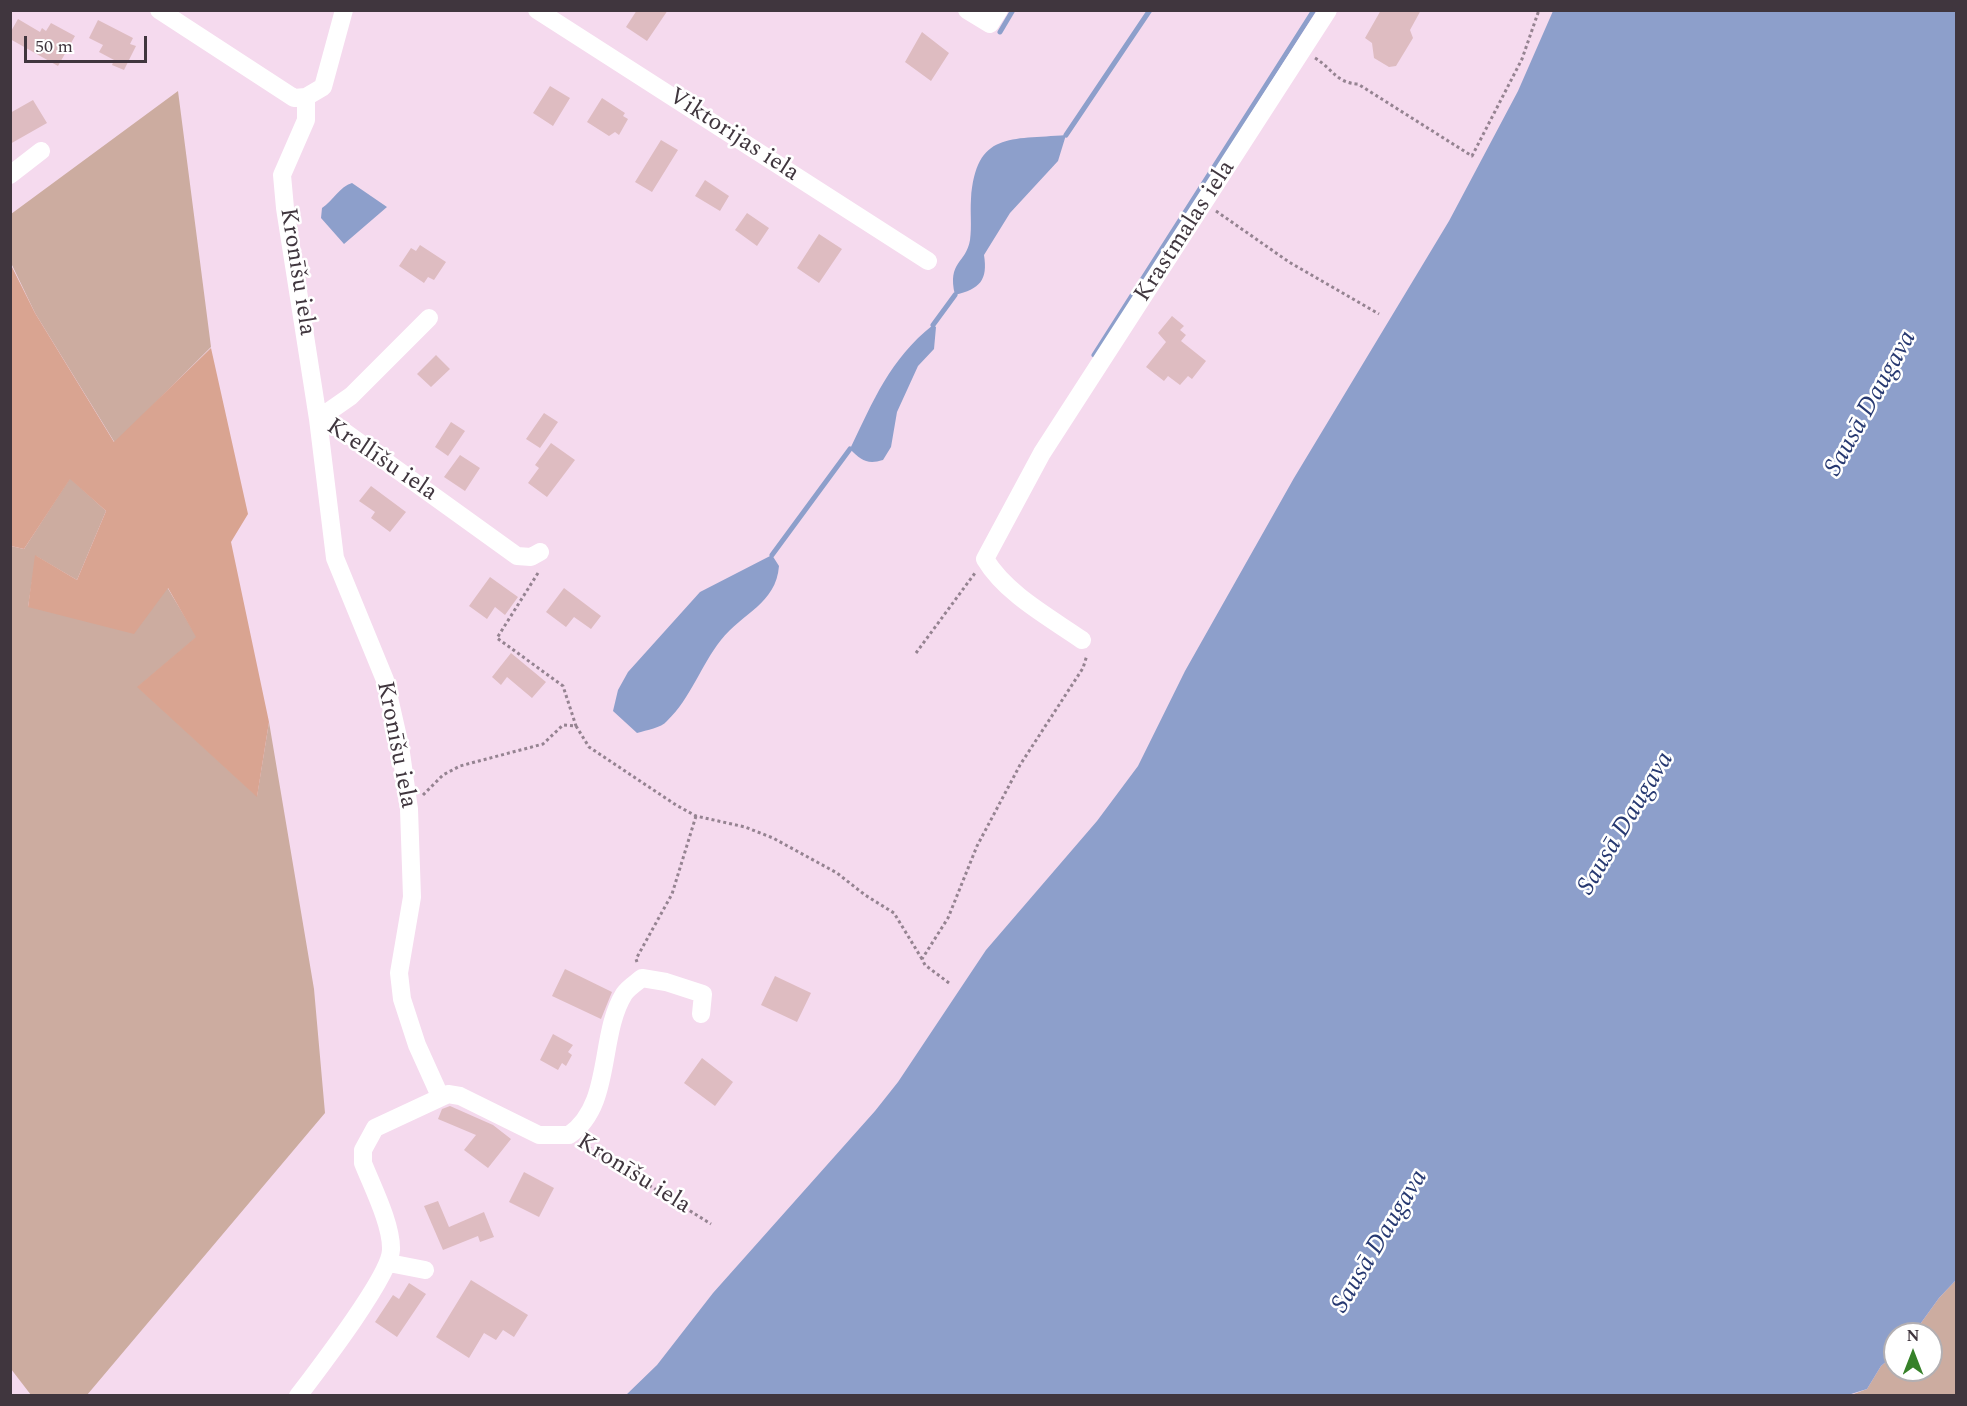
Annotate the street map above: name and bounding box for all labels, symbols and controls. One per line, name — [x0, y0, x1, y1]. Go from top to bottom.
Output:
scale bar — [27, 24, 150, 62]
text: 50 m — [35, 33, 73, 60]
street label: Viktorijas iela — [662, 83, 804, 189]
street label: Krastmalas iela — [1130, 156, 1242, 308]
street label: Kronīšu iela — [272, 206, 320, 338]
water label: Sausā Daugava — [1819, 326, 1925, 482]
street label: Krellīšu iela — [320, 413, 442, 509]
street label: Kronīšu iela — [369, 679, 421, 811]
water label: Sausā Daugava — [1572, 747, 1682, 901]
street label: Kronīšu iela — [571, 1129, 695, 1221]
water label: Sausā Daugava — [1326, 1165, 1436, 1319]
north arrow — [1883, 1322, 1943, 1382]
text: N — [1906, 1324, 1920, 1348]

